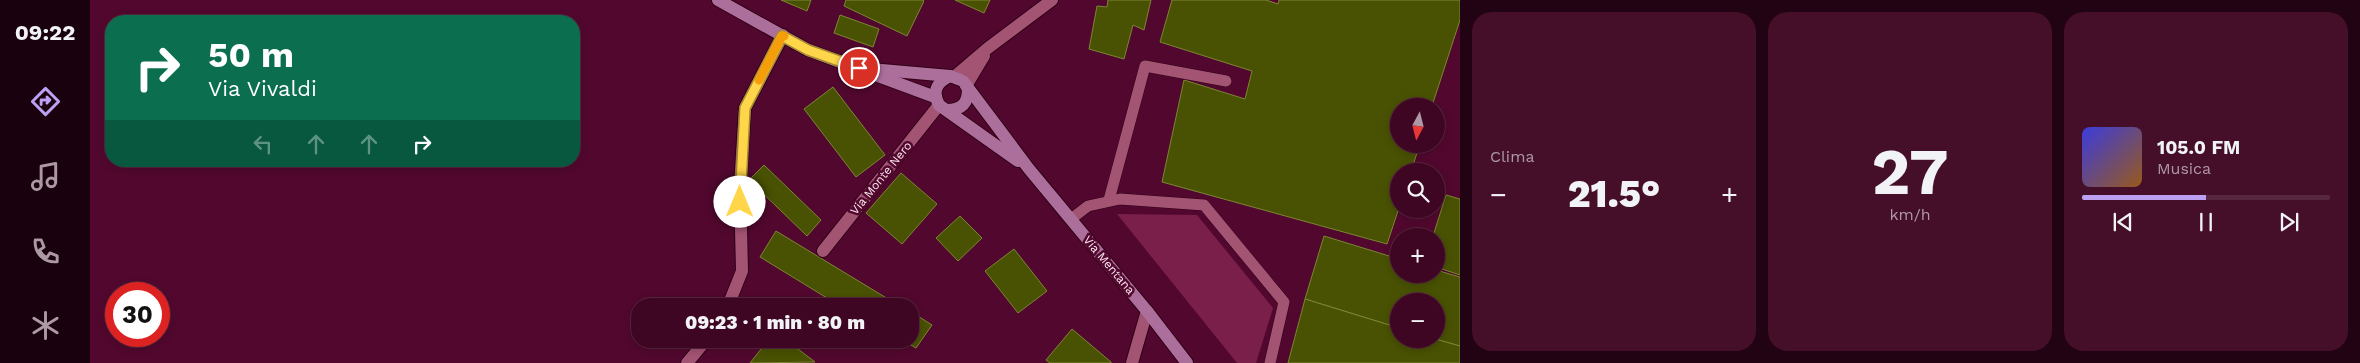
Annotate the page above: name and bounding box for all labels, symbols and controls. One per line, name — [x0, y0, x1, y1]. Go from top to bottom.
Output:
text: 09:22 — [15, 20, 75, 45]
text: 50 m — [208, 34, 294, 76]
icon: right — [125, 35, 190, 100]
pin — [838, 47, 880, 89]
icon: arrive — [845, 54, 873, 82]
text: Via Vivaldi — [208, 76, 317, 101]
icon: directions — [28, 84, 63, 119]
north arrow — [1390, 98, 1445, 152]
map controls — [1390, 98, 1445, 348]
icon: left — [249, 130, 277, 158]
icon: ahead — [302, 130, 330, 158]
icon: ahead — [355, 130, 383, 158]
icon: right — [408, 130, 436, 158]
text: 27 — [1871, 134, 1949, 210]
text: 105.0 FM — [2157, 136, 2240, 159]
street label: Via Monte Nero — [847, 139, 915, 217]
text: Clima — [1490, 147, 1534, 166]
icon: music — [28, 159, 63, 194]
text: Musica — [2157, 159, 2211, 178]
button: search — [1390, 163, 1445, 218]
text: 21.5° — [1568, 172, 1660, 216]
position arrow — [713, 175, 765, 227]
text: − — [1490, 178, 1507, 211]
text: + — [1721, 178, 1738, 211]
text: km/h — [1889, 205, 1931, 224]
icon: previous — [2109, 208, 2137, 236]
icon: pause — [2192, 208, 2220, 236]
icon: next — [2275, 208, 2303, 236]
button: + — [1390, 228, 1445, 283]
street label: Via Mentana — [1080, 233, 1138, 297]
icon: phone — [28, 234, 63, 269]
speed limit sign: 30 — [105, 282, 170, 347]
button: − — [1390, 293, 1445, 348]
icon: climate — [28, 308, 63, 343]
text: 09:23 · 1 min · 80 m — [685, 311, 865, 334]

